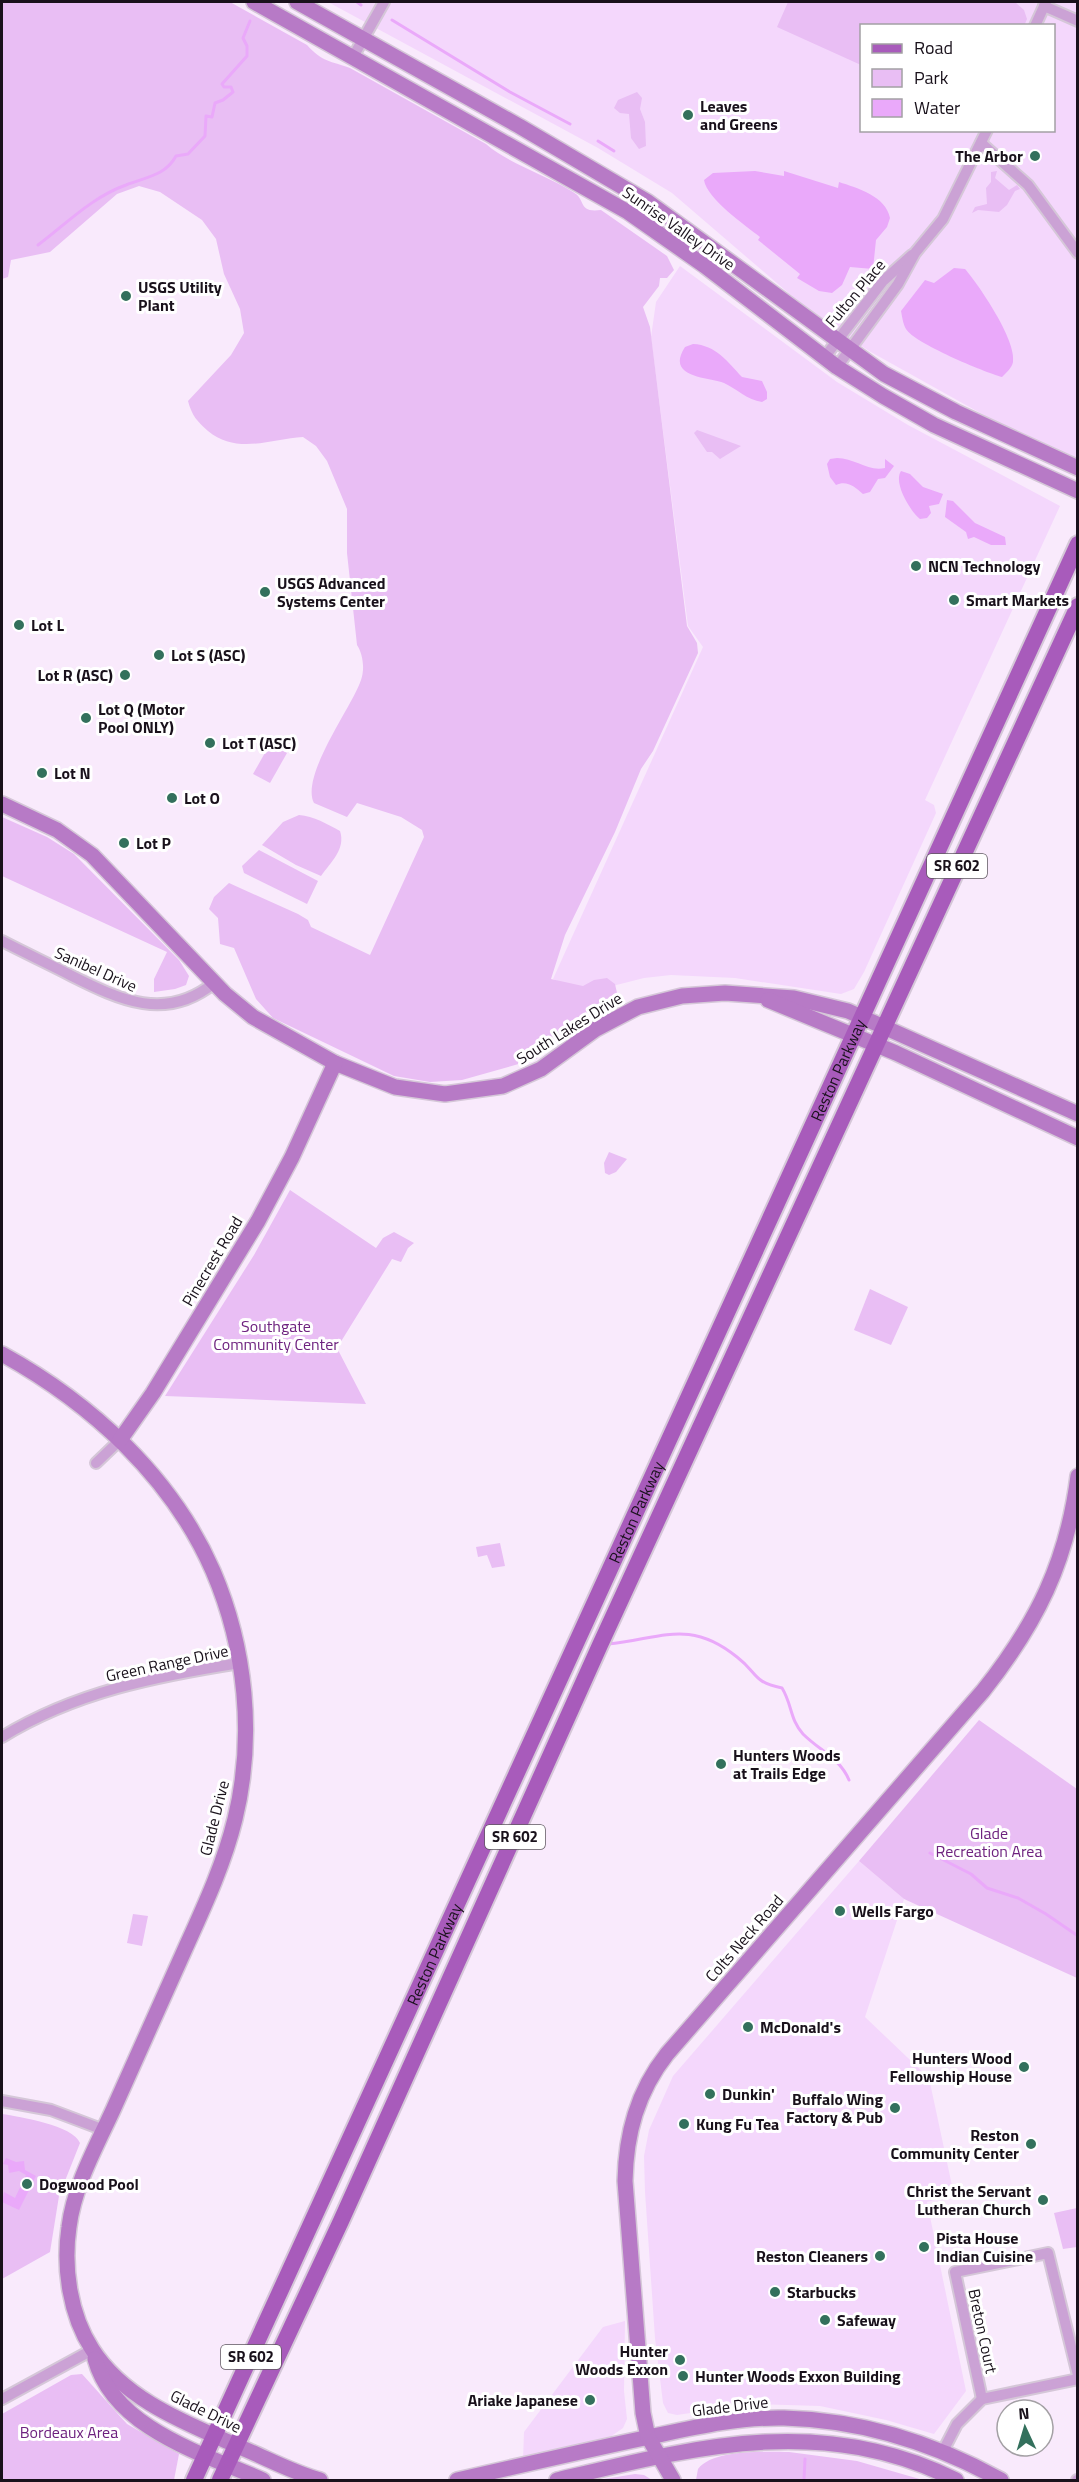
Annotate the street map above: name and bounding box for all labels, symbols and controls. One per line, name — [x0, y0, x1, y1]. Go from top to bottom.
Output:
legend — [860, 24, 1055, 132]
text: Road — [914, 34, 953, 61]
text: Park — [914, 64, 949, 91]
place label: Leaves and Greens — [700, 94, 778, 136]
text: Water — [914, 94, 960, 121]
marker: Leaves and Greens — [681, 108, 695, 122]
place label: The Arbor — [955, 144, 1023, 168]
marker: The Arbor — [1028, 149, 1042, 163]
street label: Sunrise Valley Drive — [618, 180, 740, 276]
street label: Fulton Place — [819, 254, 891, 332]
place label: USGS Utility Plant — [138, 275, 222, 317]
marker: USGS Utility Plant — [119, 289, 133, 303]
place label: NCN Technology — [928, 554, 1041, 578]
marker: NCN Technology — [909, 559, 923, 573]
place label: USGS Advanced Systems Center — [277, 571, 385, 613]
marker: USGS Advanced Systems Center — [258, 585, 272, 599]
place label: Smart Markets — [966, 588, 1069, 612]
marker: Smart Markets — [947, 593, 961, 607]
place label: Lot L — [31, 613, 64, 637]
marker: Lot L — [12, 618, 26, 632]
place label: Lot S (ASC) — [171, 643, 245, 667]
marker: Lot S (ASC) — [152, 648, 166, 662]
place label: Lot R (ASC) — [37, 663, 113, 687]
marker: Lot R (ASC) — [118, 668, 132, 682]
place label: Lot Q (Motor Pool ONLY) — [98, 697, 185, 739]
marker: Lot Q (Motor Pool ONLY) — [79, 711, 93, 725]
place label: Lot T (ASC) — [222, 731, 296, 755]
marker: Lot T (ASC) — [203, 736, 217, 750]
place label: Lot N — [54, 761, 91, 785]
marker: Lot N — [35, 766, 49, 780]
place label: Lot O — [184, 786, 220, 810]
marker: Lot O — [165, 791, 179, 805]
place label: Lot P — [136, 831, 171, 855]
marker: Lot P — [117, 836, 131, 850]
road number: SR 602 — [927, 854, 987, 878]
street label: Sanibel Drive — [51, 940, 141, 998]
street label: South Lakes Drive — [512, 986, 626, 1070]
street label: Reston Parkway — [804, 1015, 872, 1125]
street label: Pinecrest Road — [176, 1211, 248, 1311]
park label: Southgate Community Center — [213, 1314, 339, 1356]
street label: Reston Parkway — [602, 1457, 670, 1567]
street label: Green Range Drive — [103, 1638, 231, 1688]
place label: Hunters Woods at Trails Edge — [733, 1743, 840, 1785]
marker: Hunters Woods at Trails Edge — [714, 1757, 728, 1771]
street label: Glade Drive — [193, 1778, 235, 1858]
park label: Glade Recreation Area — [936, 1821, 1042, 1863]
road number: SR 602 — [485, 1825, 545, 1849]
street label: Colts Neck Road — [699, 1889, 789, 1987]
street label: Reston Parkway — [400, 1899, 468, 2009]
place label: Wells Fargo — [852, 1899, 934, 1923]
marker: Wells Fargo — [833, 1904, 847, 1918]
place label: McDonald's — [760, 2015, 841, 2039]
marker: McDonald's — [741, 2020, 755, 2034]
place label: Hunters Wood Fellowship House — [890, 2046, 1012, 2088]
marker: Hunters Wood Fellowship House — [1017, 2060, 1031, 2074]
place label: Dunkin' — [722, 2082, 775, 2106]
marker: Dunkin' — [703, 2087, 717, 2101]
place label: Buffalo Wing Factory & Pub — [786, 2087, 883, 2129]
marker: Buffalo Wing Factory & Pub — [888, 2101, 902, 2115]
place label: Kung Fu Tea — [696, 2112, 779, 2136]
marker: Kung Fu Tea — [677, 2117, 691, 2131]
place label: Reston Community Center — [890, 2123, 1019, 2165]
marker: Reston Community Center — [1024, 2137, 1038, 2151]
place label: Dogwood Pool — [39, 2172, 139, 2196]
marker: Dogwood Pool — [20, 2177, 34, 2191]
place label: Christ the Servant Lutheran Church — [907, 2179, 1031, 2221]
marker: Christ the Servant Lutheran Church — [1036, 2193, 1050, 2207]
place label: Pista House Indian Cuisine — [936, 2226, 1033, 2268]
marker: Pista House Indian Cuisine — [917, 2240, 931, 2254]
place label: Reston Cleaners — [756, 2244, 868, 2268]
marker: Reston Cleaners — [873, 2249, 887, 2263]
place label: Starbucks — [787, 2280, 856, 2304]
marker: Starbucks — [768, 2285, 782, 2299]
street label: Breton Court — [962, 2286, 1004, 2376]
place label: Safeway — [837, 2308, 896, 2332]
marker: Safeway — [818, 2313, 832, 2327]
place label: Hunter Woods Exxon — [575, 2339, 668, 2381]
road number: SR 602 — [221, 2345, 281, 2369]
marker: Hunter Woods Exxon — [673, 2353, 687, 2367]
place label: Hunter Woods Exxon Building — [695, 2364, 901, 2388]
marker: Hunter Woods Exxon Building — [676, 2369, 690, 2383]
street label: Glade Drive — [166, 2383, 246, 2439]
place label: Ariake Japanese — [468, 2388, 578, 2412]
street label: Glade Drive — [691, 2389, 769, 2423]
marker: Ariake Japanese — [583, 2393, 597, 2407]
north arrow — [995, 2398, 1055, 2458]
text: N — [1018, 2401, 1030, 2425]
park label: Bordeaux Area — [20, 2420, 118, 2444]

